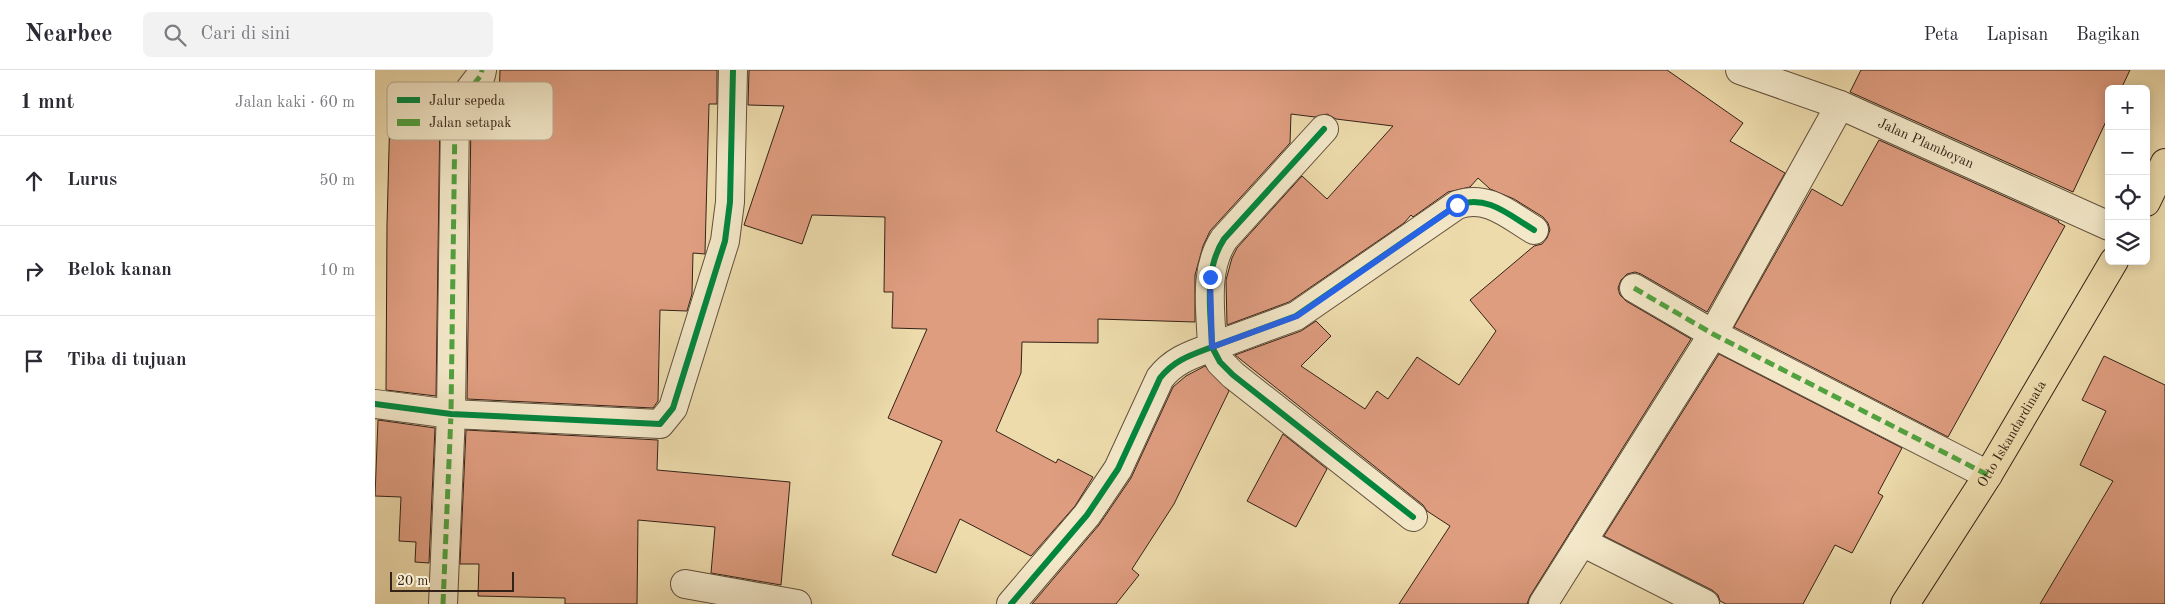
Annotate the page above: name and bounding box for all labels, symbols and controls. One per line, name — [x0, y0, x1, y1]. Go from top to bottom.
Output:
search box — [143, 12, 493, 57]
icon: search — [161, 21, 189, 49]
text: Nearbee — [25, 23, 113, 47]
text: Cari di sini — [201, 25, 290, 44]
text: Peta — [1924, 26, 1959, 44]
text: Lapisan — [1987, 26, 2048, 44]
text: Bagikan — [2076, 26, 2140, 44]
legend — [387, 82, 553, 140]
map controls — [2105, 85, 2150, 265]
button: + — [2105, 85, 2150, 130]
text: 1 mnt — [20, 92, 74, 113]
text: Jalur sepeda — [429, 94, 505, 108]
text: Jalan kaki · 60 m — [235, 95, 355, 111]
text: Jalan setapak — [429, 116, 511, 130]
street label: Jalan Plamboyan — [1876, 116, 1976, 171]
button: − — [2105, 130, 2150, 175]
icon: ahead — [20, 167, 48, 195]
text: Lurus — [67, 171, 117, 190]
text: 50 m — [319, 173, 355, 189]
button: locate — [2105, 175, 2150, 220]
route start — [1446, 194, 1469, 217]
button: layers — [2105, 220, 2150, 265]
icon: right — [20, 257, 48, 285]
text: Belok kanan — [67, 261, 172, 280]
text: 10 m — [319, 263, 355, 279]
route end — [1199, 266, 1222, 289]
icon: arrive — [20, 347, 48, 375]
text: Tiba di tujuan — [67, 351, 187, 370]
street label: Otto Iskandardinata — [1975, 378, 2049, 490]
scale bar — [390, 569, 514, 592]
text: 20 m — [397, 574, 428, 588]

